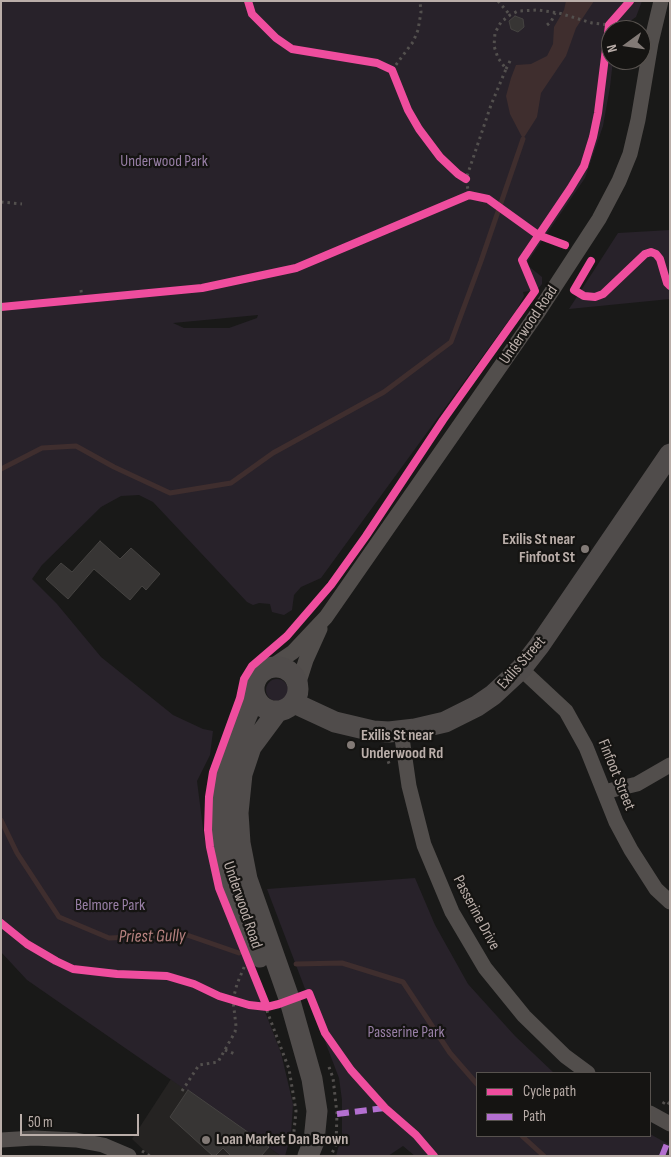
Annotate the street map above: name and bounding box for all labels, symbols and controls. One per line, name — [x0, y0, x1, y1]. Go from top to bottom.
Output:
north arrow — [601, 20, 651, 70]
text: N — [603, 43, 621, 54]
park label: Underwood Park — [120, 152, 208, 172]
street label: Underwood Road — [496, 282, 562, 368]
place label: Exilis St near Finfoot St — [502, 530, 575, 568]
marker: Exilis St near Finfoot St — [579, 543, 591, 555]
street label: Exilis Street — [494, 633, 550, 693]
place label: Exilis St near Underwood Rd — [361, 726, 443, 764]
street label: Finfoot Street — [593, 737, 639, 813]
marker: Exilis St near Underwood Rd — [345, 739, 357, 751]
street label: Underwood Road — [218, 859, 266, 951]
street label: Passerine Drive — [448, 872, 504, 954]
park label: Belmore Park — [75, 896, 145, 916]
water label: Priest Gully — [118, 926, 186, 948]
park label: Passerine Park — [367, 1023, 445, 1043]
legend — [476, 1072, 651, 1137]
text: Cycle path — [523, 1082, 576, 1101]
scale bar — [22, 1104, 141, 1136]
text: Path — [523, 1107, 546, 1126]
text: 50 m — [28, 1113, 53, 1132]
place label: Loan Market Dan Brown — [216, 1130, 348, 1150]
marker: Loan Market Dan Brown — [200, 1134, 212, 1146]

